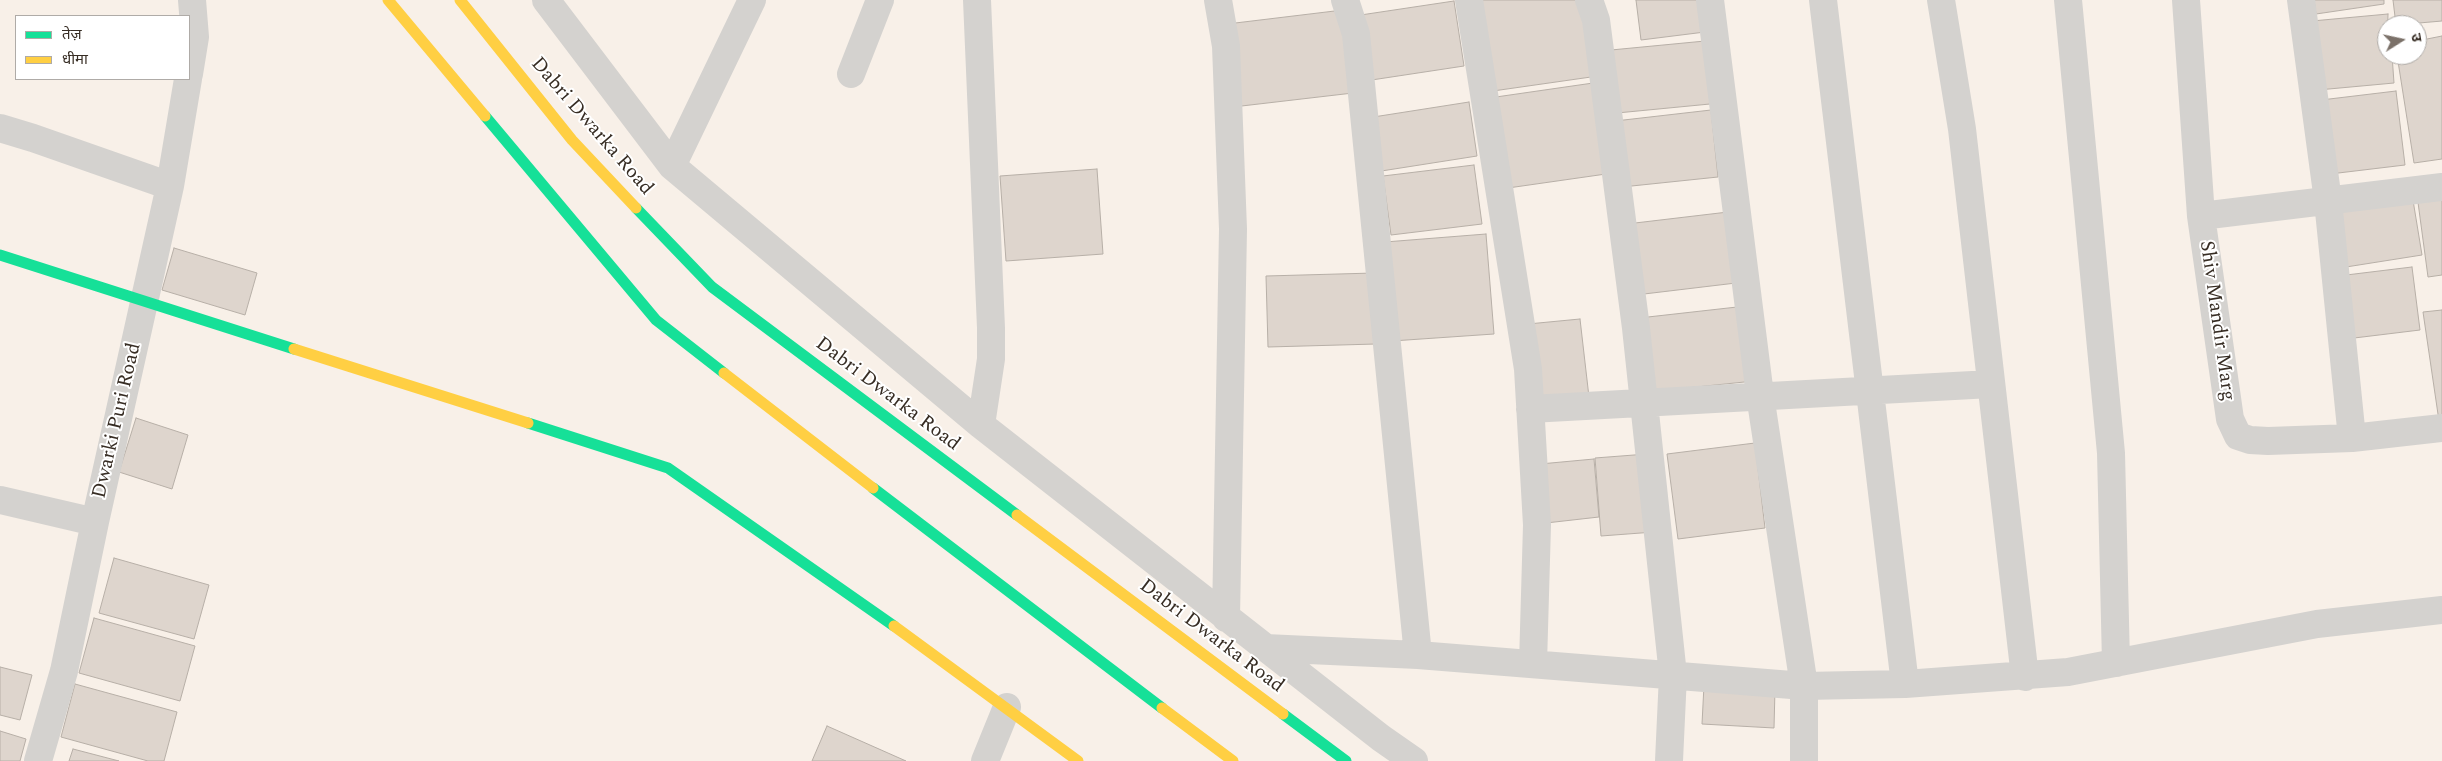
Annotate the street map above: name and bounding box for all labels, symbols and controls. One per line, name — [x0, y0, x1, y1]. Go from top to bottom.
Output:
legend — [15, 15, 190, 80]
north arrow — [2377, 15, 2427, 65]
text: तेज़ — [62, 23, 82, 46]
text: उ — [2405, 32, 2427, 43]
text: धीमा — [62, 48, 88, 71]
street label: Dabri Dwarka Road — [525, 53, 657, 201]
street label: Shiv Mandir Marg — [2193, 239, 2239, 403]
street label: Dabri Dwarka Road — [810, 333, 964, 457]
street label: Dwarki Puri Road — [88, 341, 148, 501]
street label: Dabri Dwarka Road — [1134, 575, 1288, 699]

